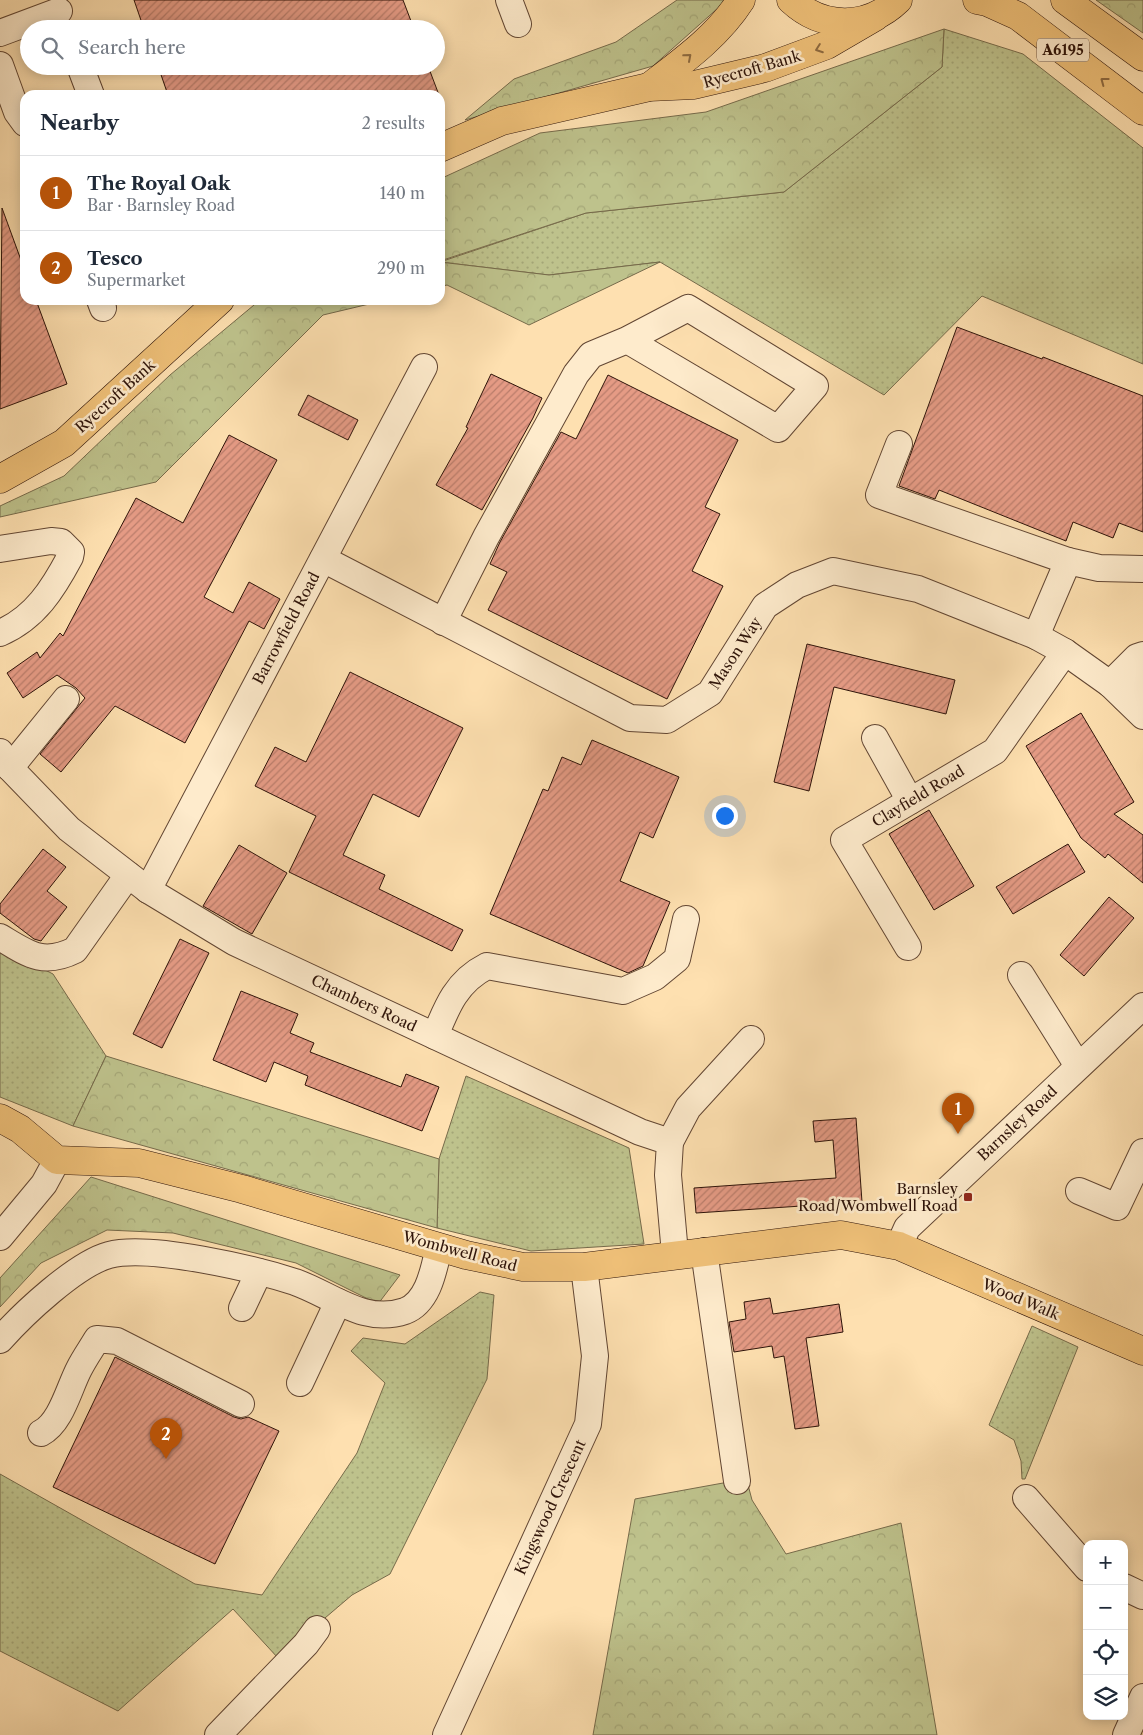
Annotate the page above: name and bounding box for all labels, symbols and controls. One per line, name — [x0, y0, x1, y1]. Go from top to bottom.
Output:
search box — [20, 20, 445, 75]
icon: search — [38, 34, 66, 62]
text: Search here — [78, 36, 186, 59]
road number: A6195 — [1037, 38, 1089, 62]
one-way arrow — [815, 43, 823, 53]
street label: Ryecroft Bank — [701, 46, 804, 92]
one-way arrow — [682, 53, 691, 62]
one-way arrow — [1101, 79, 1110, 87]
text: Nearby — [40, 110, 119, 135]
text: 2 results — [362, 113, 425, 133]
text: The Royal Oak — [87, 172, 230, 195]
text: 1 — [52, 183, 60, 203]
text: 140 m — [380, 183, 425, 203]
text: Bar · Barnsley Road — [87, 195, 235, 215]
text: Tesco — [87, 247, 143, 270]
text: 2 — [51, 258, 61, 278]
text: 290 m — [377, 258, 425, 278]
text: Supermarket — [87, 270, 185, 290]
street label: Ryecroft Bank — [71, 354, 160, 437]
street label: Barrowfield Road — [248, 569, 324, 687]
street label: Mason Way — [705, 613, 766, 693]
street label: Clayfield Road — [868, 761, 968, 831]
your location — [712, 803, 738, 829]
street label: Chambers Road — [308, 970, 420, 1036]
street label: Barnsley Road — [973, 1081, 1061, 1165]
pin: 1 — [942, 1093, 974, 1134]
place label: Barnsley Road/Wombwell Road — [798, 1179, 959, 1215]
marker: Barnsley Road/Wombwell Road — [962, 1191, 974, 1203]
street label: Wombwell Road — [400, 1226, 519, 1275]
street label: Wood Walk — [979, 1274, 1064, 1324]
pin: 2 — [150, 1418, 182, 1459]
street label: Kingswood Crescent — [510, 1436, 590, 1578]
map controls — [1083, 1540, 1128, 1720]
button: + — [1083, 1540, 1128, 1585]
button: − — [1083, 1585, 1128, 1630]
button: locate — [1083, 1630, 1128, 1675]
button: layers — [1083, 1675, 1128, 1720]

